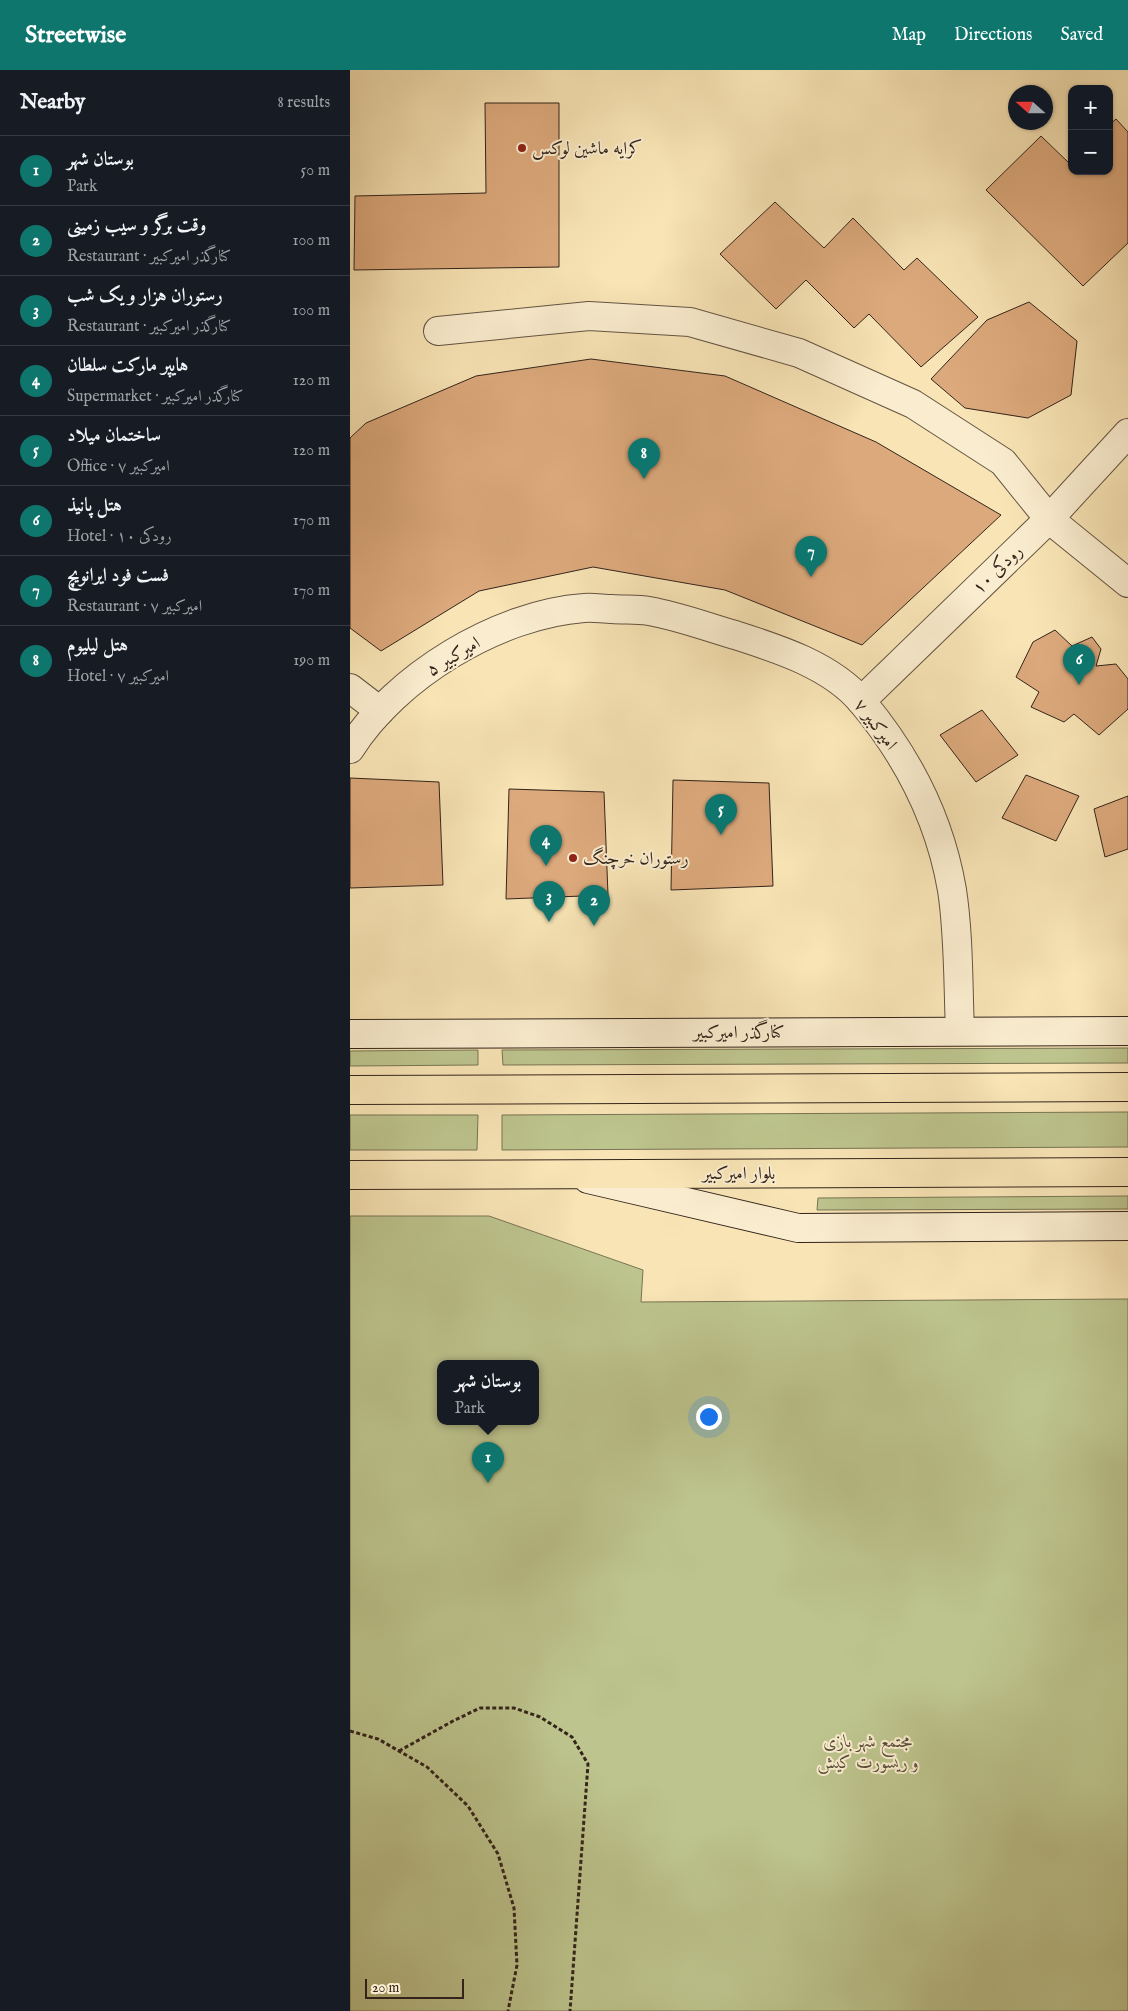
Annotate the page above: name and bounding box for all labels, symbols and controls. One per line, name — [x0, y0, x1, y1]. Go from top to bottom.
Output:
text: Streetwise — [25, 20, 126, 51]
text: Map — [892, 24, 926, 47]
text: Directions — [954, 24, 1032, 47]
text: Saved — [1060, 24, 1103, 47]
north arrow — [1008, 85, 1053, 130]
map controls — [1068, 85, 1113, 175]
button: + — [1068, 85, 1113, 130]
text: Nearby — [20, 89, 85, 116]
text: 8 results — [278, 93, 330, 113]
button: − — [1068, 130, 1113, 175]
place label: کرایه ماشین لوکس — [532, 138, 642, 161]
marker: کرایه ماشین لوکس — [516, 142, 528, 154]
text: بوستان شهر — [67, 148, 134, 172]
text: 1 — [33, 161, 39, 181]
text: 50 m — [301, 161, 330, 181]
text: Park — [67, 177, 97, 197]
text: وقت برگر و سیب‌ زمینی — [67, 214, 206, 238]
text: 2 — [32, 231, 40, 251]
text: 100 m — [293, 231, 330, 251]
text: Restaurant · کنارگذر امیرکبیر — [67, 247, 231, 267]
text: رستوران هزار و یک شب — [67, 284, 223, 308]
text: 3 — [33, 301, 39, 321]
text: 100 m — [293, 301, 330, 321]
text: Restaurant · کنارگذر امیرکبیر — [67, 317, 231, 337]
text: هایپر مارکت سلطان — [67, 354, 188, 378]
text: 4 — [32, 371, 40, 391]
text: 120 m — [293, 371, 330, 391]
text: Supermarket · کنارگذر امیرکبیر — [67, 387, 243, 407]
text: ساختمان میلاد — [67, 424, 161, 448]
pin: 8 — [628, 438, 660, 479]
text: 5 — [33, 441, 39, 461]
text: 120 m — [293, 441, 330, 461]
text: Office · امیرکبیر ۷ — [67, 457, 170, 477]
text: هتل پانیذ — [67, 494, 122, 518]
text: 6 — [33, 511, 39, 531]
text: 170 m — [293, 511, 330, 531]
text: Hotel · رودکی ۱۰ — [67, 527, 172, 547]
pin: 7 — [795, 536, 827, 577]
street label: رودکی ۱۰ — [966, 539, 1028, 600]
text: فست فود ایرانویچ — [67, 564, 169, 588]
text: 7 — [32, 581, 40, 601]
text: 170 m — [293, 581, 330, 601]
text: Restaurant · امیرکبیر ۷ — [67, 597, 202, 617]
street label: امیرکبیر ۵ — [423, 632, 485, 682]
text: هتل لیلیوم — [67, 634, 128, 658]
pin: 6 — [1063, 644, 1095, 685]
text: 8 — [33, 651, 39, 671]
text: 190 m — [293, 651, 330, 671]
text: Hotel · امیرکبیر ۷ — [67, 667, 169, 687]
street label: امیرکبیر ۷ — [848, 695, 902, 755]
pin: 5 — [705, 794, 737, 835]
pin: 4 — [530, 825, 562, 866]
place label: رستوران خرچنگ — [583, 846, 689, 871]
marker: رستوران خرچنگ — [567, 852, 579, 864]
pin: 3 — [533, 881, 565, 922]
pin: 2 — [578, 885, 610, 926]
street label: کنارگذر امیرکبیر — [691, 1019, 785, 1045]
street label: بلوار امیرکبیر — [700, 1163, 776, 1186]
popup — [437, 1360, 539, 1425]
text: بوستان شهر — [455, 1370, 521, 1394]
text: Park — [455, 1399, 485, 1419]
your location — [696, 1404, 722, 1430]
pin: 1 — [472, 1442, 504, 1483]
park label: مجتمع شهر بازی و ریسورت کیش — [817, 1731, 919, 1775]
scale bar — [365, 1976, 464, 1999]
text: 20 m — [372, 1979, 399, 1997]

